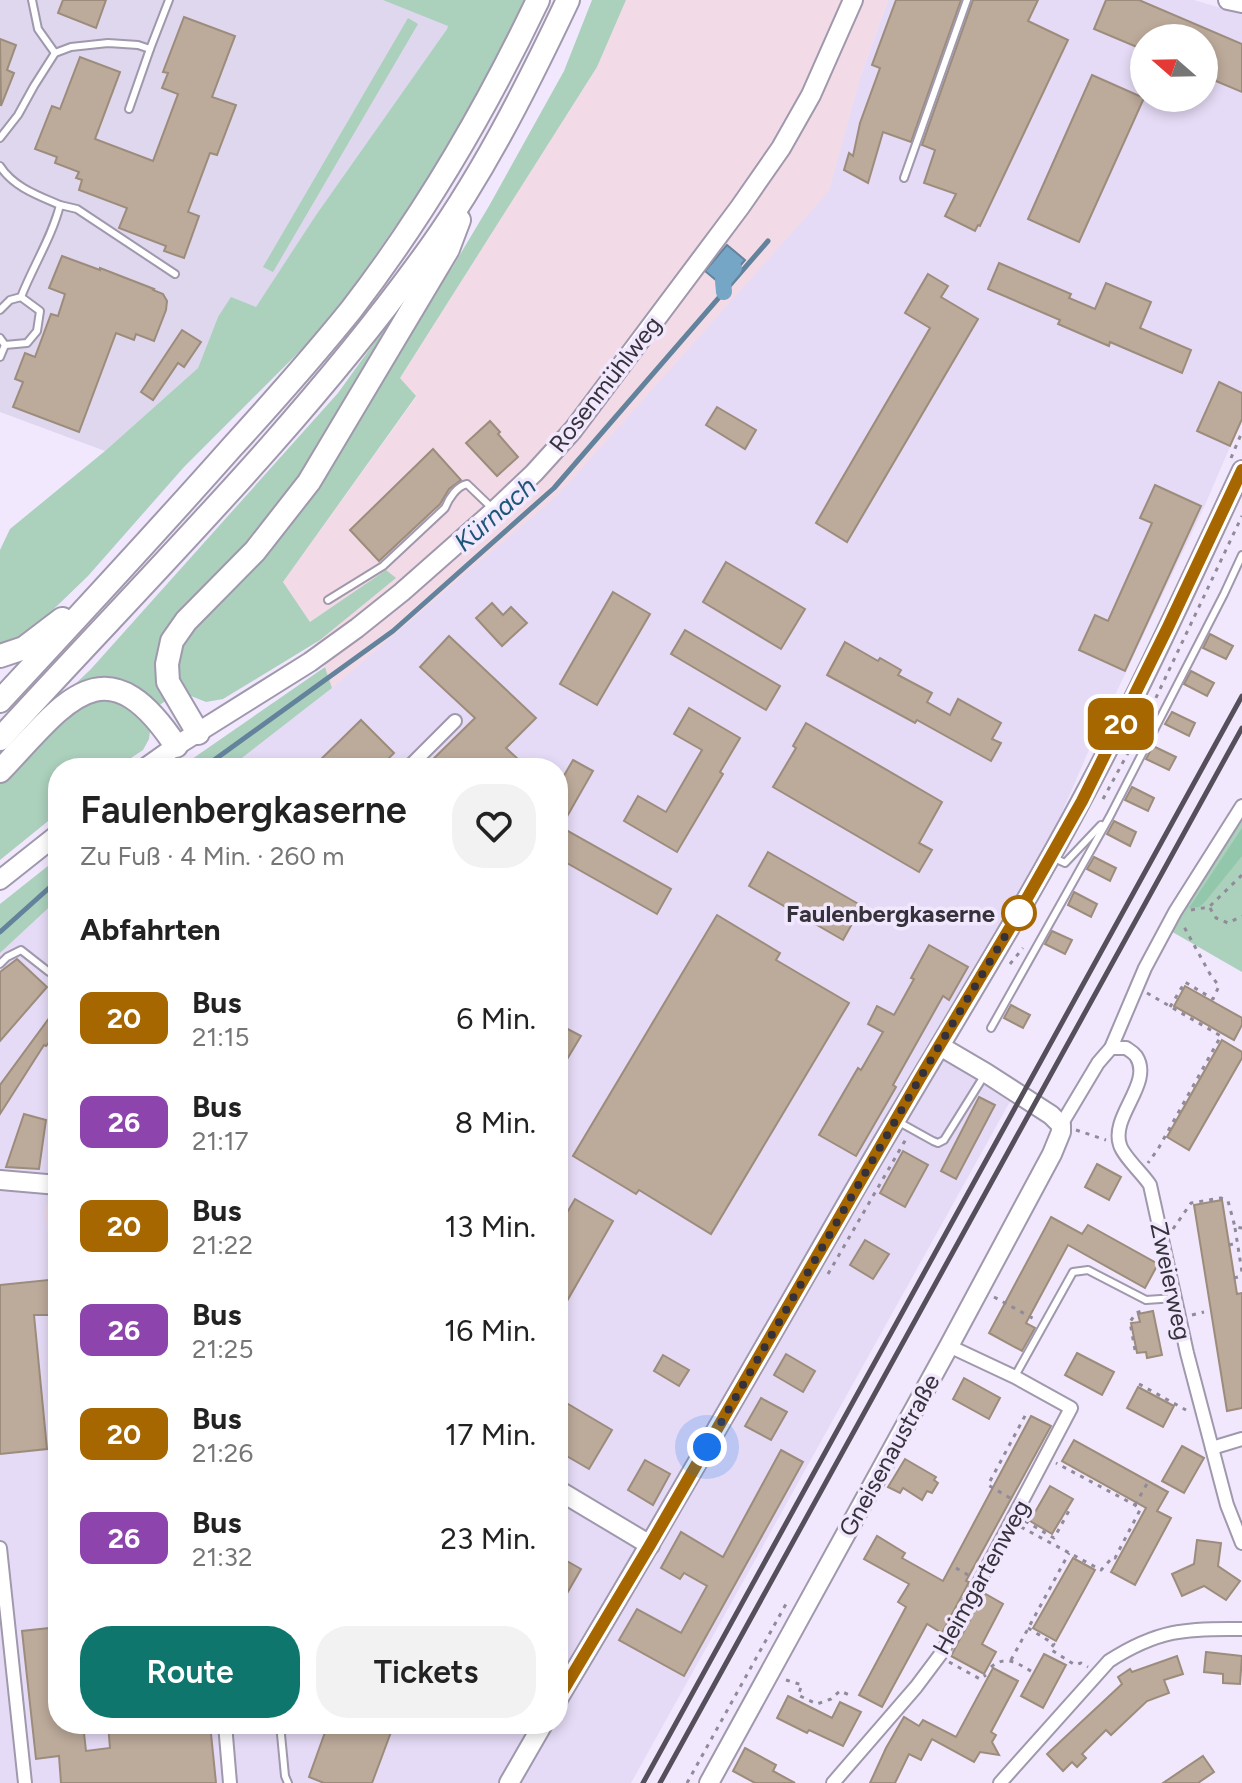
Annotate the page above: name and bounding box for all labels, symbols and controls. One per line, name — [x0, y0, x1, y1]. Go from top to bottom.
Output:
north arrow — [1130, 24, 1218, 112]
map controls — [1130, 24, 1218, 112]
street label: Rosenmühlweg — [543, 310, 667, 458]
water label: Kürnach — [448, 470, 542, 558]
line badge: 20 — [1085, 698, 1157, 750]
text: 20 — [1104, 707, 1138, 741]
button: heart — [452, 784, 536, 868]
text: Faulenbergkaserne — [80, 787, 407, 833]
text: Zu Fuß · 4 Min. · 260 m — [80, 840, 345, 872]
marker: Faulenbergkaserne — [1002, 896, 1036, 930]
place label: Faulenbergkaserne — [786, 899, 995, 928]
text: Abfahrten — [80, 911, 221, 948]
text: Bus — [192, 984, 241, 1021]
text: 6 Min. — [456, 1000, 536, 1037]
text: 20 — [107, 1001, 141, 1035]
text: 21:15 — [192, 1021, 250, 1053]
text: Bus — [192, 1088, 241, 1125]
text: 8 Min. — [455, 1104, 536, 1141]
text: 26 — [108, 1105, 140, 1139]
text: 21:17 — [192, 1125, 249, 1157]
text: Bus — [192, 1192, 241, 1229]
text: 13 Min. — [445, 1208, 536, 1245]
text: 20 — [107, 1209, 141, 1243]
street label: Zweierweg — [1144, 1220, 1198, 1342]
text: 21:22 — [192, 1229, 253, 1261]
text: Bus — [192, 1296, 241, 1333]
text: 16 Min. — [444, 1312, 536, 1349]
text: 26 — [108, 1313, 140, 1347]
text: 21:25 — [192, 1333, 253, 1365]
street label: Gneisenaustraße — [832, 1369, 946, 1541]
text: Bus — [192, 1400, 241, 1437]
text: 17 Min. — [445, 1416, 536, 1453]
text: 20 — [107, 1417, 141, 1451]
your location — [687, 1427, 727, 1467]
text: 21:26 — [192, 1437, 253, 1469]
street label: Heimgartenweg — [926, 1494, 1036, 1660]
text: Bus — [192, 1504, 241, 1541]
text: 23 Min. — [440, 1520, 536, 1557]
text: 26 — [108, 1521, 140, 1555]
text: 21:32 — [192, 1541, 253, 1573]
button: Route — [80, 1626, 300, 1718]
button: Tickets — [316, 1626, 536, 1718]

